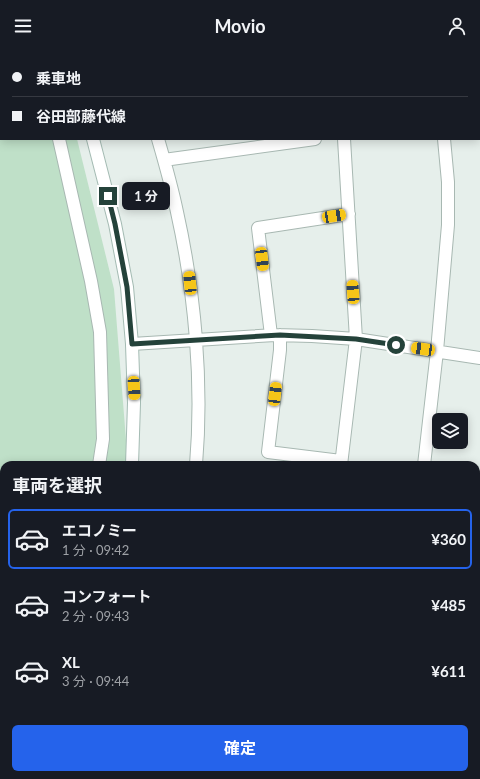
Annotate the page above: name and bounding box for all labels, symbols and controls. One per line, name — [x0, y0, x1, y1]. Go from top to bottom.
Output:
icon: menu — [12, 15, 34, 37]
text: Movio — [214, 15, 266, 37]
icon: person — [446, 15, 468, 37]
text: 乗車地 — [36, 69, 81, 87]
text: 谷田部藤代線 — [36, 107, 126, 125]
callout: 1 分 — [122, 182, 170, 210]
route end — [99, 187, 117, 205]
text: 1 分 — [134, 188, 158, 204]
car — [321, 208, 347, 224]
car — [255, 246, 269, 272]
car — [183, 270, 197, 296]
car — [346, 280, 360, 304]
route start — [387, 336, 405, 354]
car — [410, 341, 436, 357]
car — [127, 376, 141, 400]
car — [268, 381, 282, 407]
map controls — [432, 413, 468, 449]
button: layers — [432, 413, 468, 449]
text: 車両を選択 — [12, 474, 102, 496]
icon: car — [14, 521, 50, 557]
text: エコノミー — [62, 521, 137, 539]
text: ¥360 — [431, 530, 466, 548]
text: 1 分 · 09:42 — [62, 542, 129, 558]
icon: car — [14, 587, 50, 623]
text: コンフォート — [62, 587, 152, 605]
text: ¥485 — [431, 596, 466, 614]
text: 2 分 · 09:43 — [62, 608, 129, 624]
icon: car — [14, 653, 50, 689]
text: XL — [62, 653, 80, 671]
text: ¥611 — [431, 662, 466, 680]
text: 3 分 · 09:44 — [62, 673, 129, 689]
button: 確定 — [12, 725, 468, 771]

